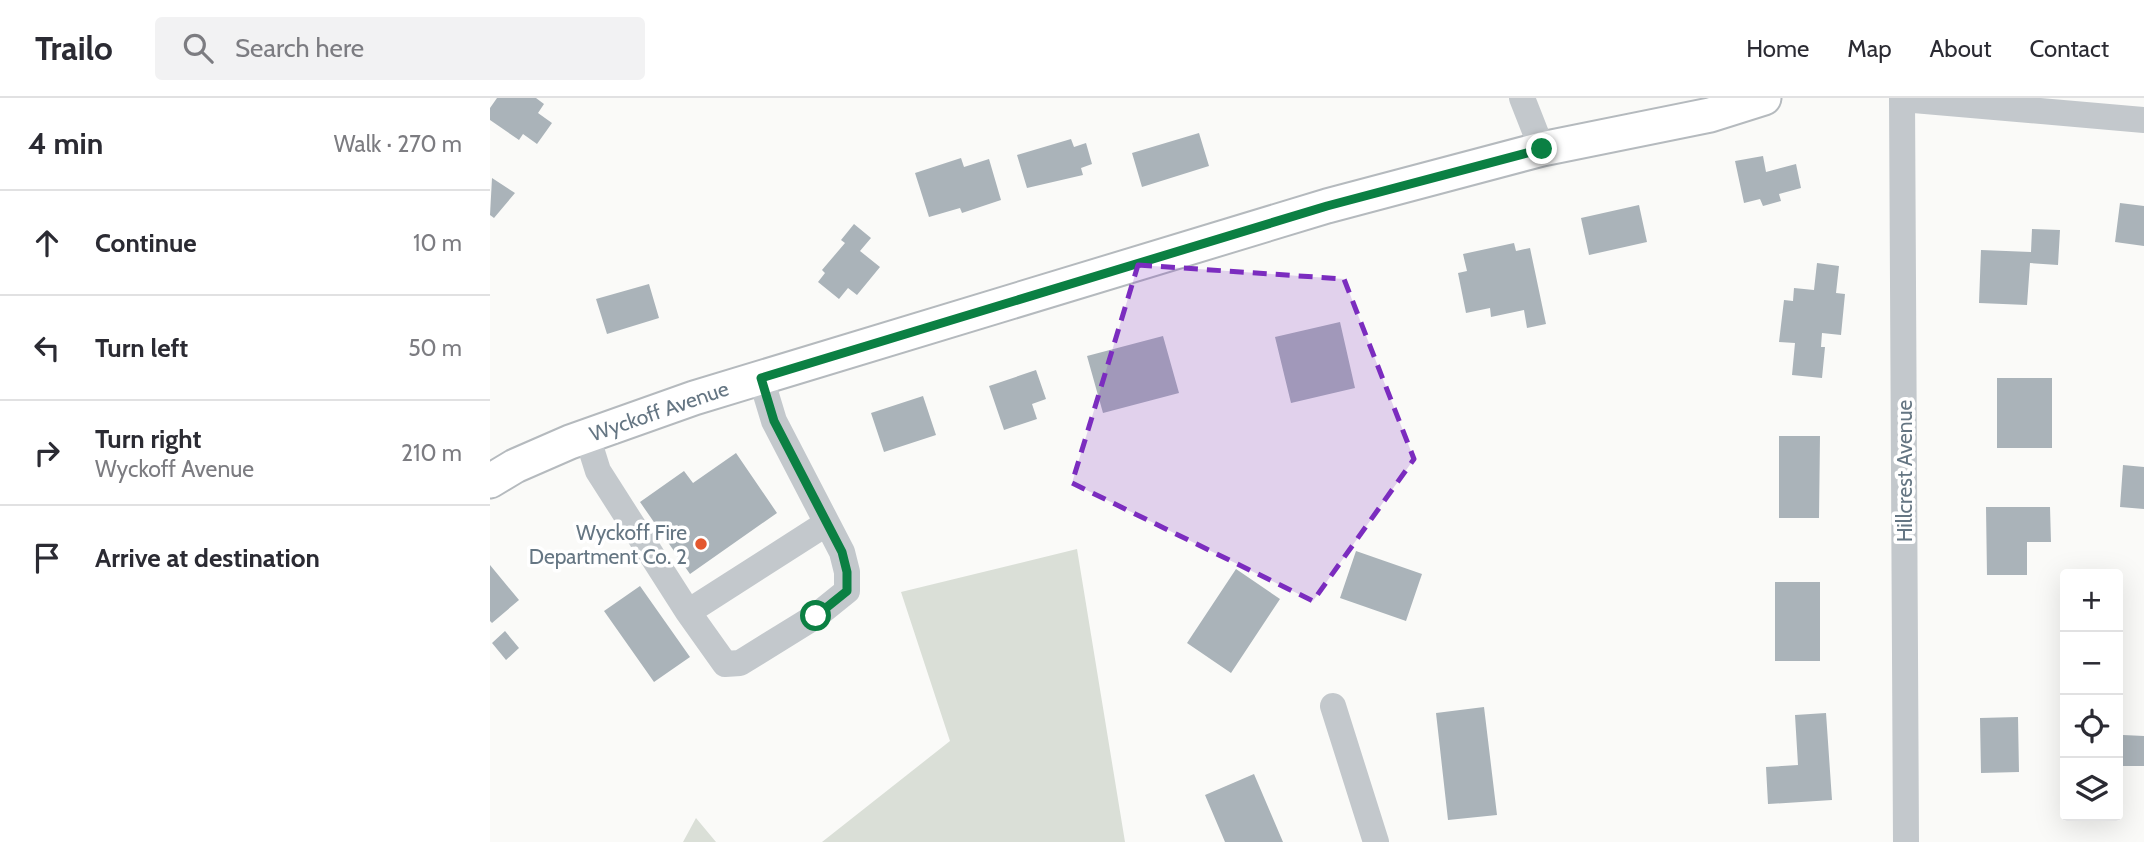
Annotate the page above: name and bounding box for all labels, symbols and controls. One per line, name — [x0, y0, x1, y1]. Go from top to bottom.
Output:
search box — [155, 17, 645, 80]
text: Trailo — [35, 28, 113, 68]
icon: search — [179, 29, 217, 67]
text: Search here — [235, 32, 364, 64]
text: Home — [1746, 34, 1809, 63]
text: Map — [1847, 34, 1892, 63]
text: About — [1930, 34, 1992, 63]
text: Contact — [2030, 34, 2109, 63]
text: 4 min — [28, 125, 103, 162]
text: Walk · 270 m — [334, 130, 462, 158]
route end — [1526, 133, 1557, 164]
icon: ahead — [28, 224, 66, 262]
text: Continue — [95, 227, 197, 259]
text: 10 m — [413, 229, 462, 257]
icon: left — [28, 329, 66, 367]
text: Turn left — [95, 332, 188, 364]
text: 50 m — [408, 334, 462, 362]
street label: Wyckoff Avenue — [586, 375, 732, 446]
street label: Hillcrest Avenue — [1892, 399, 1917, 542]
text: Turn right — [95, 423, 201, 455]
icon: right — [28, 434, 66, 472]
text: 210 m — [401, 439, 462, 467]
text: Wyckoff Avenue — [95, 455, 254, 483]
place label: Wyckoff Fire Department Co. 2 — [529, 520, 687, 569]
marker: Wyckoff Fire Department Co. 2 — [693, 536, 709, 552]
icon: arrive — [28, 539, 66, 577]
text: Arrive at destination — [95, 542, 320, 574]
map controls — [2060, 569, 2123, 821]
button: + — [2060, 569, 2123, 632]
route start — [800, 600, 831, 631]
button: − — [2060, 632, 2123, 695]
button: locate — [2060, 695, 2123, 758]
button: layers — [2060, 758, 2123, 821]

